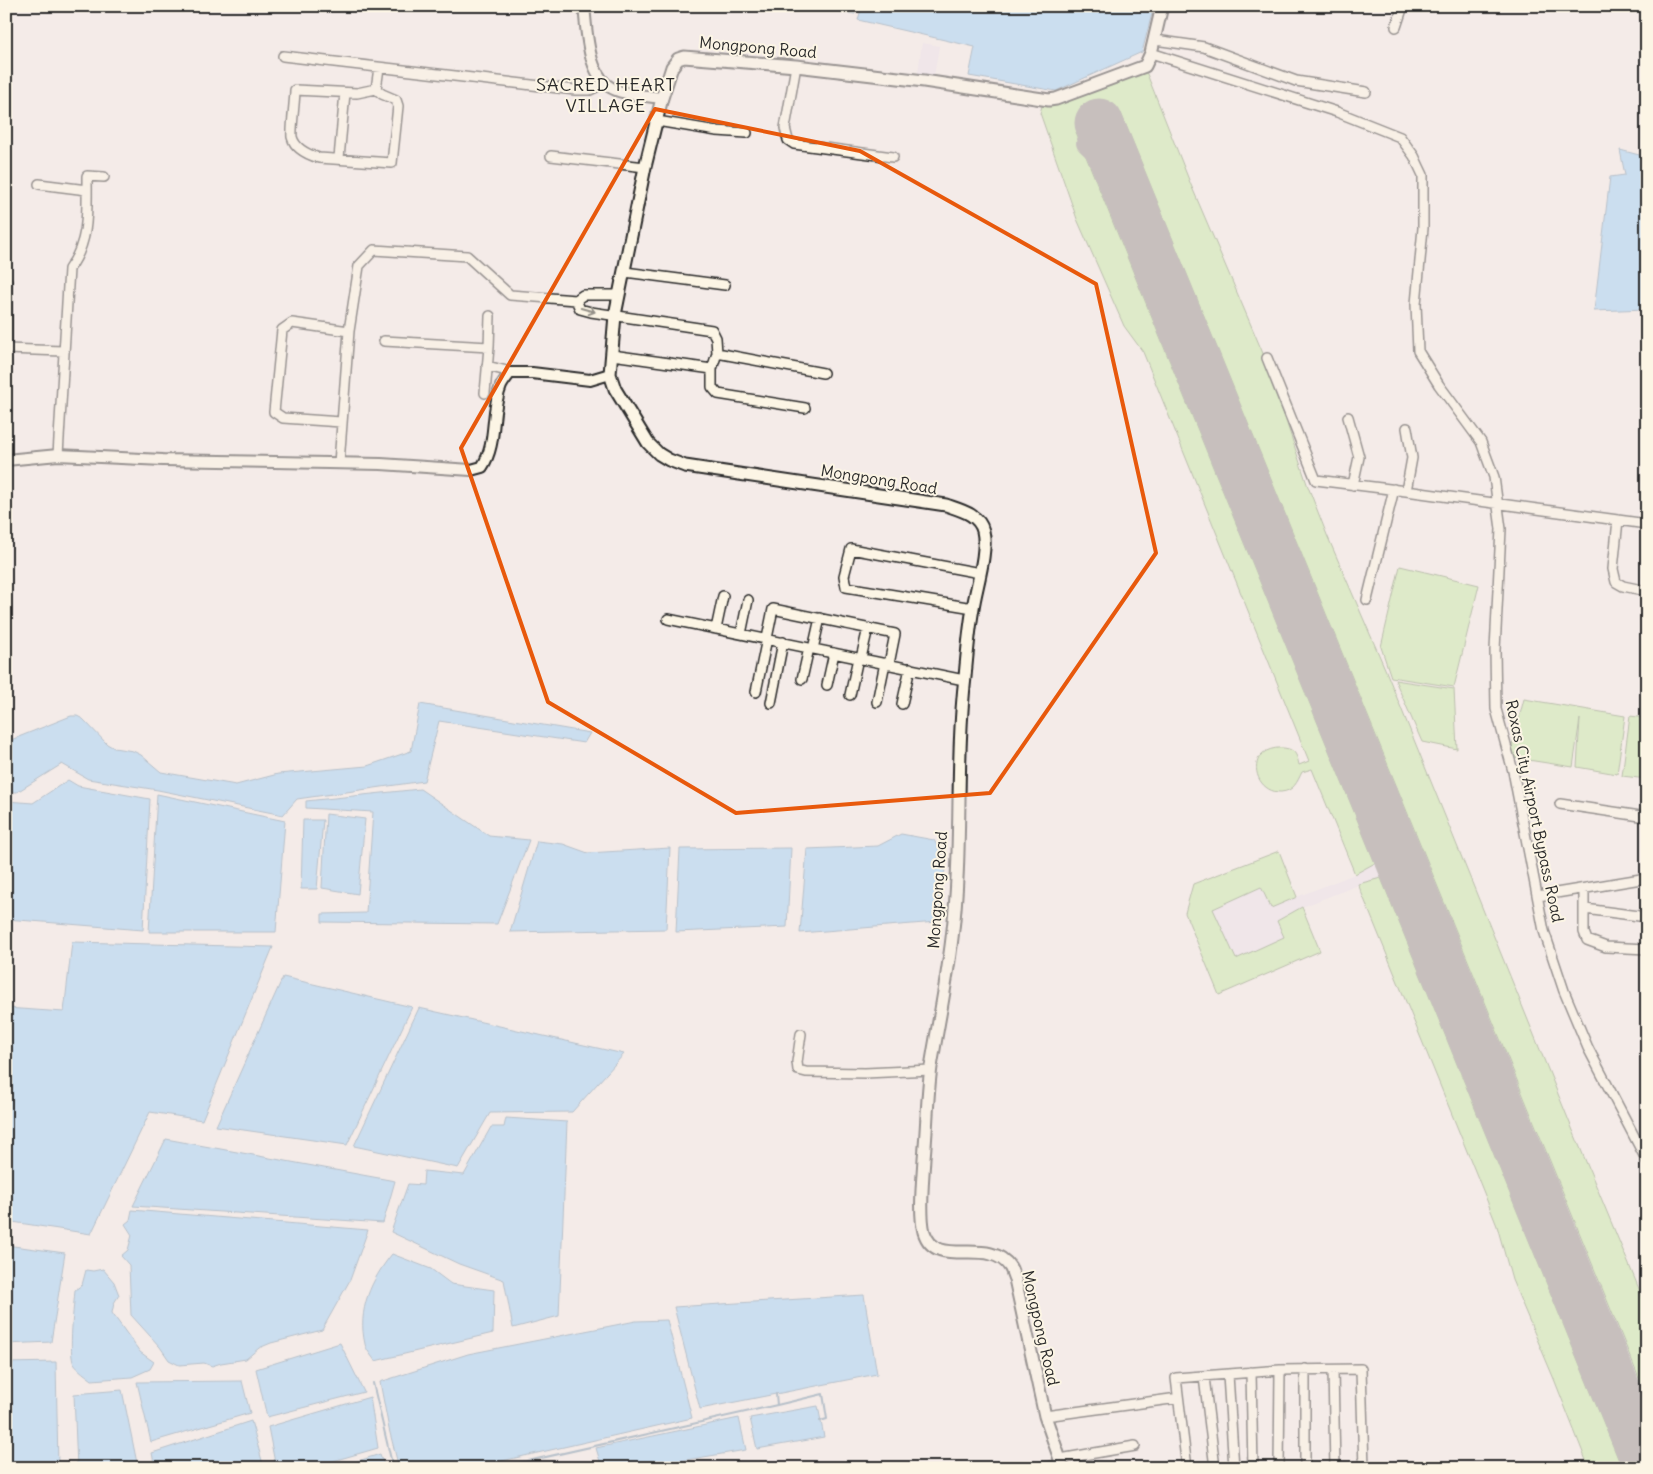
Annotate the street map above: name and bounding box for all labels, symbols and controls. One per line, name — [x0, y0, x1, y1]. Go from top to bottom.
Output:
street label: Mongpong Road — [699, 32, 817, 62]
district label: SACRED HEART VILLAGE — [536, 73, 676, 117]
one-way arrow — [580, 306, 596, 316]
street label: Mongpong Road — [819, 460, 939, 498]
street label: Roxas City Airport Bypass Road — [1502, 698, 1568, 924]
street label: Mongpong Road — [923, 831, 951, 949]
street label: Mongpong Road — [1018, 1268, 1064, 1388]

